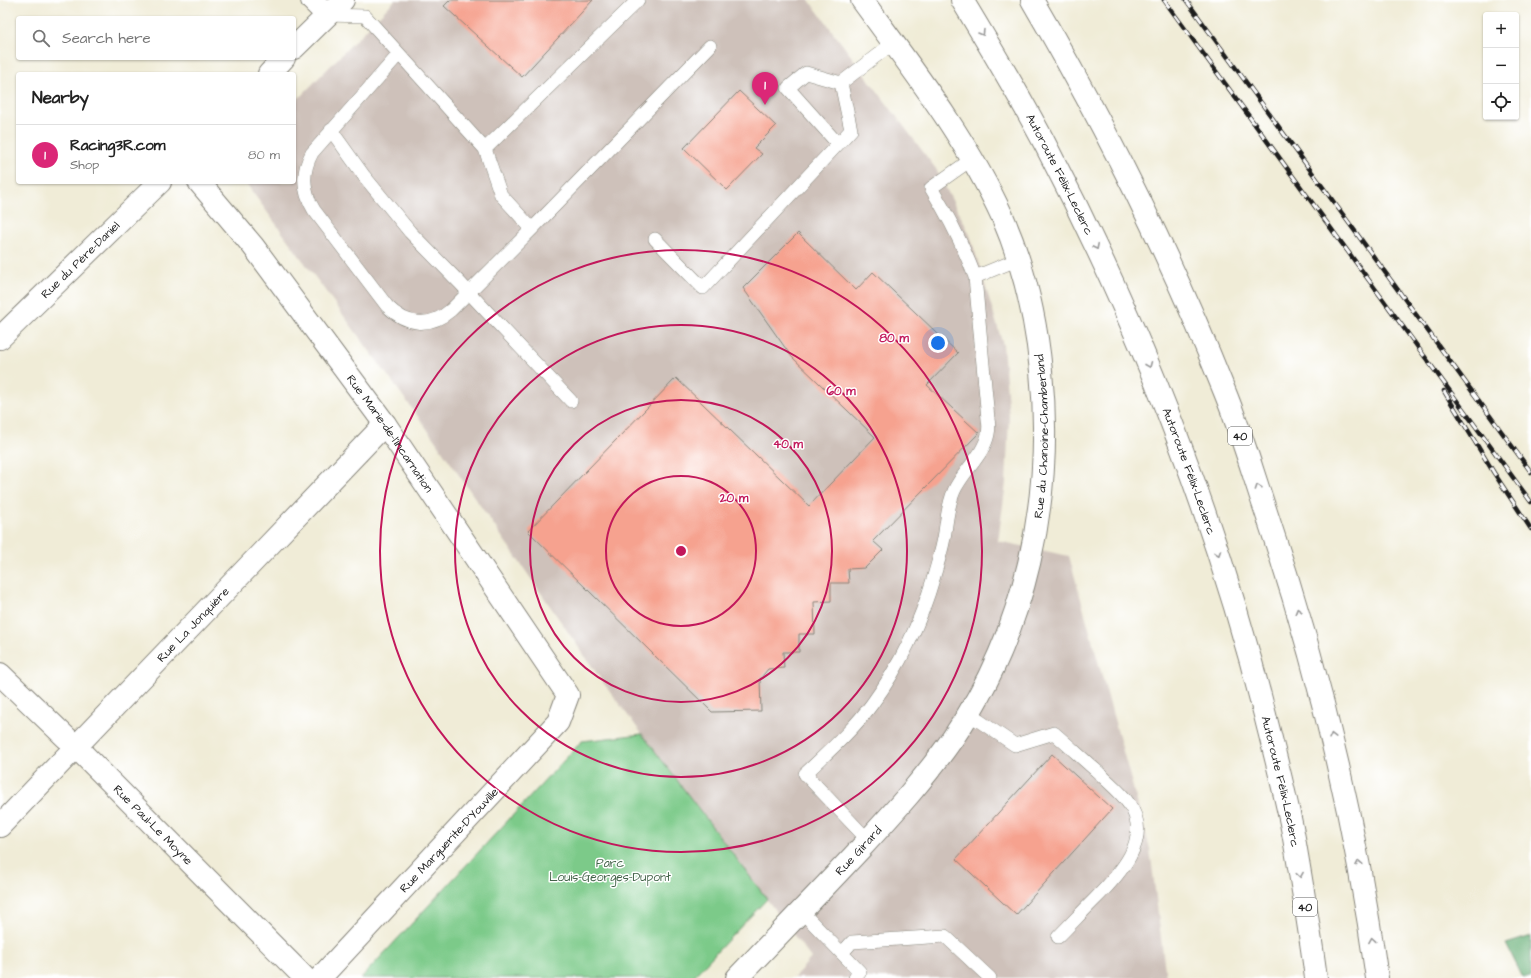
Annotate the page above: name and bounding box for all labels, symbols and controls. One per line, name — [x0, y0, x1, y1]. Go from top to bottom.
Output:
map controls — [1483, 12, 1519, 120]
button: + — [1483, 12, 1519, 48]
search box — [16, 16, 296, 60]
icon: search — [30, 27, 52, 49]
text: Search here — [62, 28, 151, 49]
one-way arrow — [978, 29, 985, 36]
button: − — [1483, 48, 1519, 84]
pin: 1 — [752, 72, 778, 105]
button: locate — [1483, 84, 1519, 120]
text: Nearby — [32, 86, 89, 110]
street label: Autoroute Félix-Leclerc — [1021, 111, 1097, 238]
text: Racing3R.com — [70, 135, 165, 156]
text: 1 — [44, 146, 46, 164]
text: 80 m — [248, 146, 280, 164]
text: Shop — [70, 156, 99, 174]
street label: Rue du Père-Daniel — [37, 218, 124, 303]
one-way arrow — [1091, 242, 1099, 250]
text: 80 m — [879, 330, 909, 347]
your location — [928, 333, 948, 353]
street label: Rue du Chanoine-Chamberland — [1030, 353, 1053, 519]
one-way arrow — [1145, 362, 1153, 369]
street label: Rue Marie-de-l'Incarnation — [342, 371, 437, 496]
text: 60 m — [826, 383, 856, 400]
street label: Autoroute Félix-Leclerc — [1158, 405, 1220, 537]
road number: 40 — [1228, 427, 1252, 445]
text: 40 m — [773, 436, 804, 453]
one-way arrow — [1254, 484, 1263, 491]
text: 20 m — [719, 490, 749, 507]
centre of rings — [674, 544, 688, 558]
one-way arrow — [1213, 549, 1222, 556]
street label: Rue La Jonquière — [153, 583, 234, 666]
one-way arrow — [1294, 608, 1303, 615]
street label: Autoroute Félix-Leclerc — [1257, 714, 1303, 849]
one-way arrow — [1328, 733, 1336, 740]
street label: Rue Paul-Le Moyne — [109, 781, 197, 869]
street label: Rue Marguerite-D'Youville — [396, 784, 504, 897]
street label: Rue Girard — [832, 823, 886, 879]
park label: Parc Louis-Georges-Dupont — [549, 855, 671, 887]
one-way arrow — [1355, 860, 1363, 867]
one-way arrow — [1295, 872, 1304, 878]
road number: 40 — [1293, 898, 1317, 916]
one-way arrow — [1368, 937, 1377, 943]

